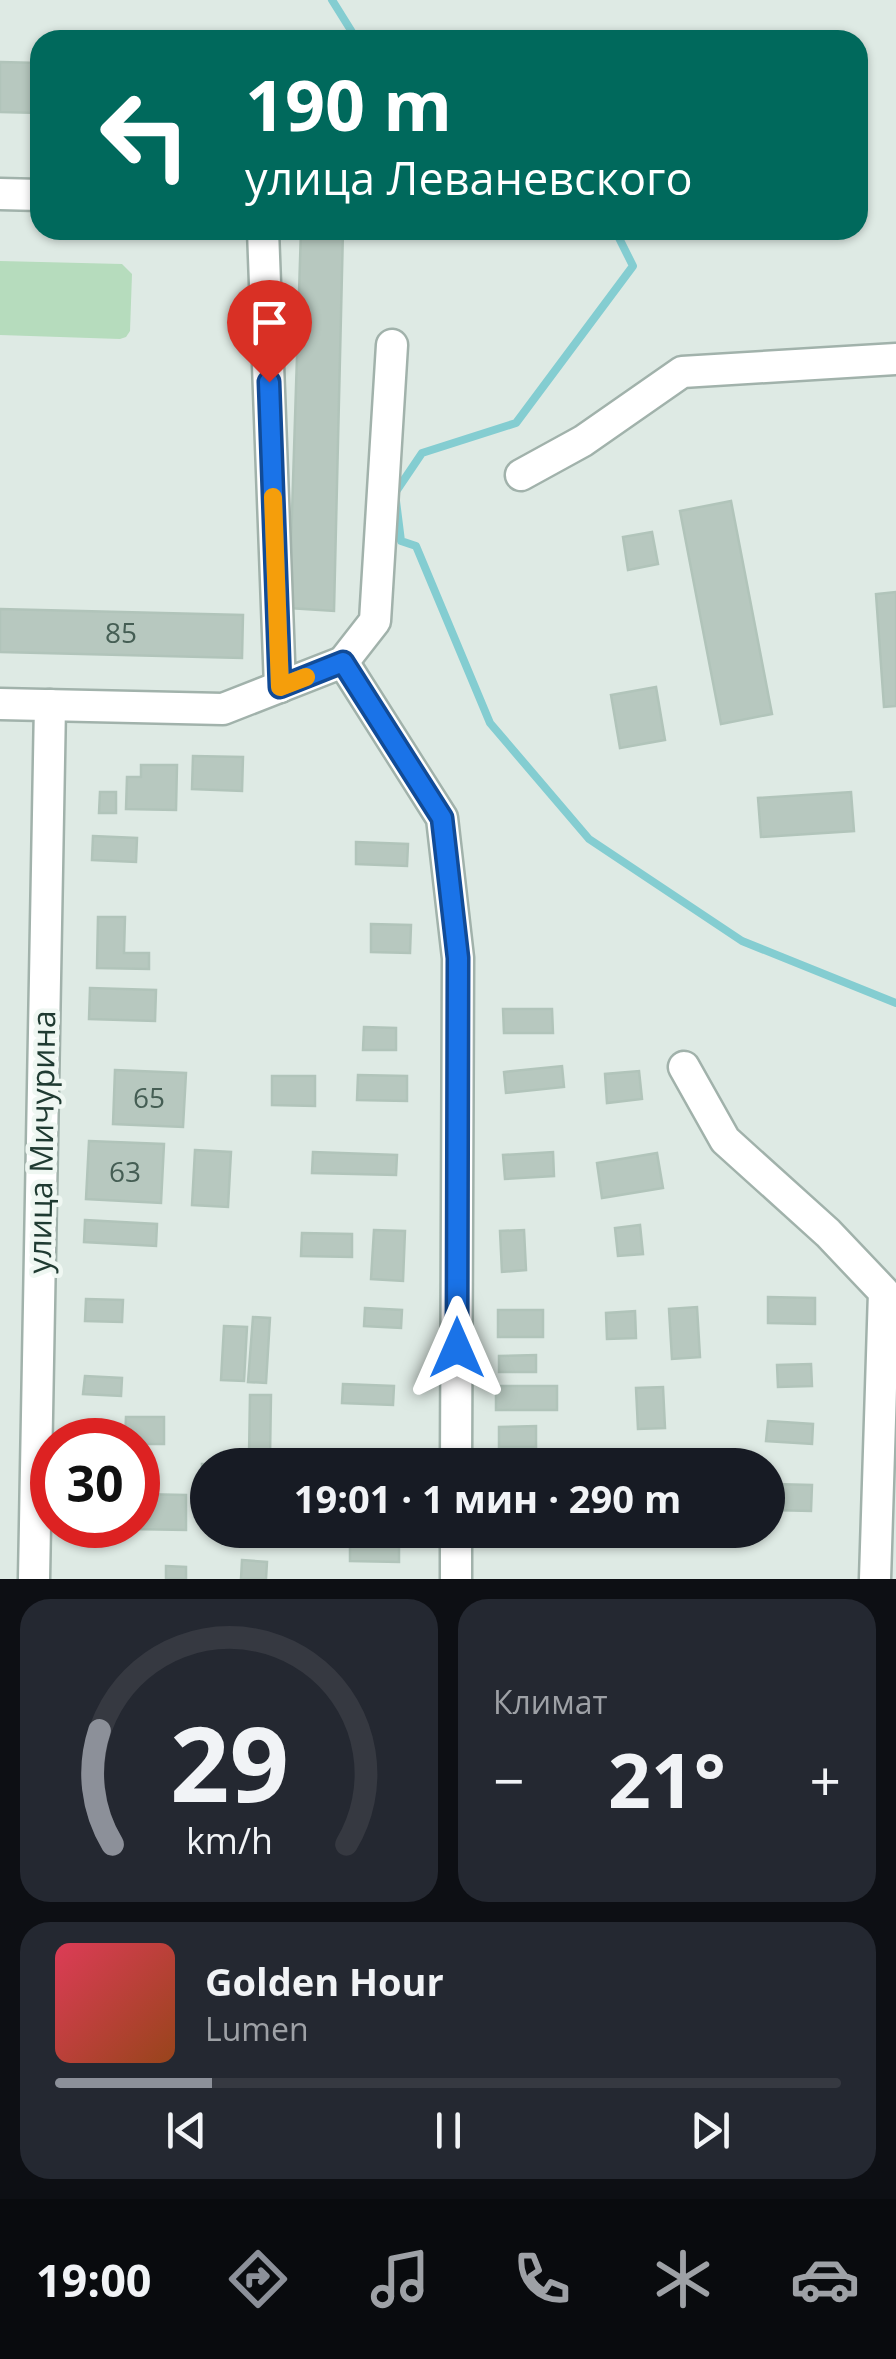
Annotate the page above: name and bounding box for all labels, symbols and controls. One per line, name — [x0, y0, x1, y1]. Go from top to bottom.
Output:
text: 190 m — [245, 56, 452, 152]
icon: left — [80, 70, 210, 200]
text: улица Леваневского — [245, 147, 692, 208]
pin — [227, 280, 312, 383]
icon: arrive — [242, 295, 297, 350]
house number: 85 — [105, 613, 137, 651]
street label: улица Мичурина — [17, 1010, 64, 1274]
house number: 65 — [133, 1078, 165, 1116]
house number: 63 — [109, 1152, 141, 1190]
position arrow — [405, 1296, 509, 1400]
speed limit sign: 30 — [30, 1418, 160, 1548]
text: 19:01 · 1 мин · 290 m — [294, 1472, 681, 1524]
text: Климат — [493, 1680, 607, 1723]
text: 29 — [170, 1691, 288, 1832]
text: 21° — [608, 1728, 726, 1830]
text: − — [493, 1742, 524, 1817]
text: + — [810, 1742, 841, 1817]
text: km/h — [186, 1816, 272, 1864]
text: Golden Hour — [205, 1955, 444, 2007]
text: Lumen — [205, 2007, 309, 2050]
icon: previous — [159, 2103, 214, 2158]
icon: pause — [421, 2103, 476, 2158]
icon: next — [683, 2103, 738, 2158]
icon: directions — [223, 2244, 293, 2314]
icon: music — [365, 2244, 435, 2314]
icon: phone — [507, 2244, 577, 2314]
icon: climate — [648, 2244, 718, 2314]
icon: car — [790, 2244, 860, 2314]
text: 19:00 — [36, 2249, 152, 2310]

